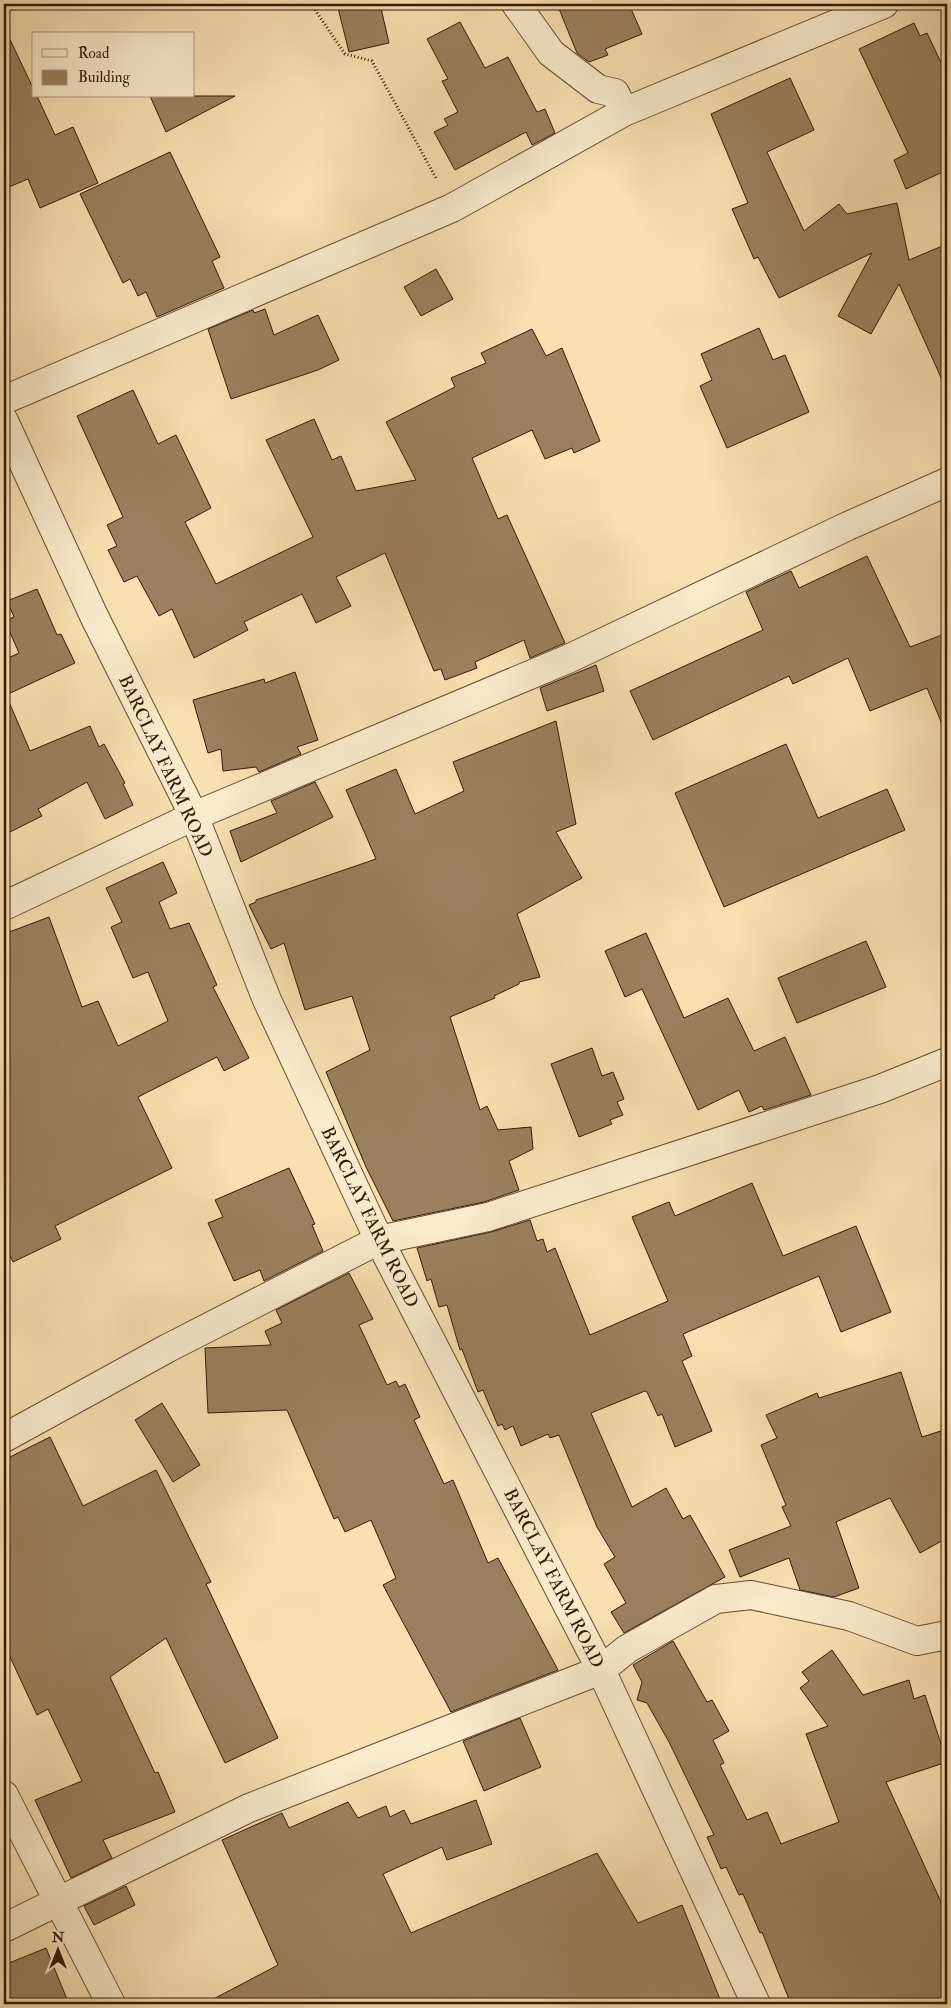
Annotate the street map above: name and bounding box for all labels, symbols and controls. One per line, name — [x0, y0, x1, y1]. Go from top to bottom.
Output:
legend — [32, 32, 195, 98]
text: Road — [78, 44, 110, 63]
text: Building — [78, 68, 130, 87]
street label: BARCLAY FARM ROAD — [113, 671, 218, 861]
street label: BARCLAY FARM ROAD — [316, 1123, 423, 1312]
street label: BARCLAY FARM ROAD — [498, 1484, 609, 1672]
north arrow — [32, 1926, 82, 1976]
text: N — [51, 1929, 65, 1946]

